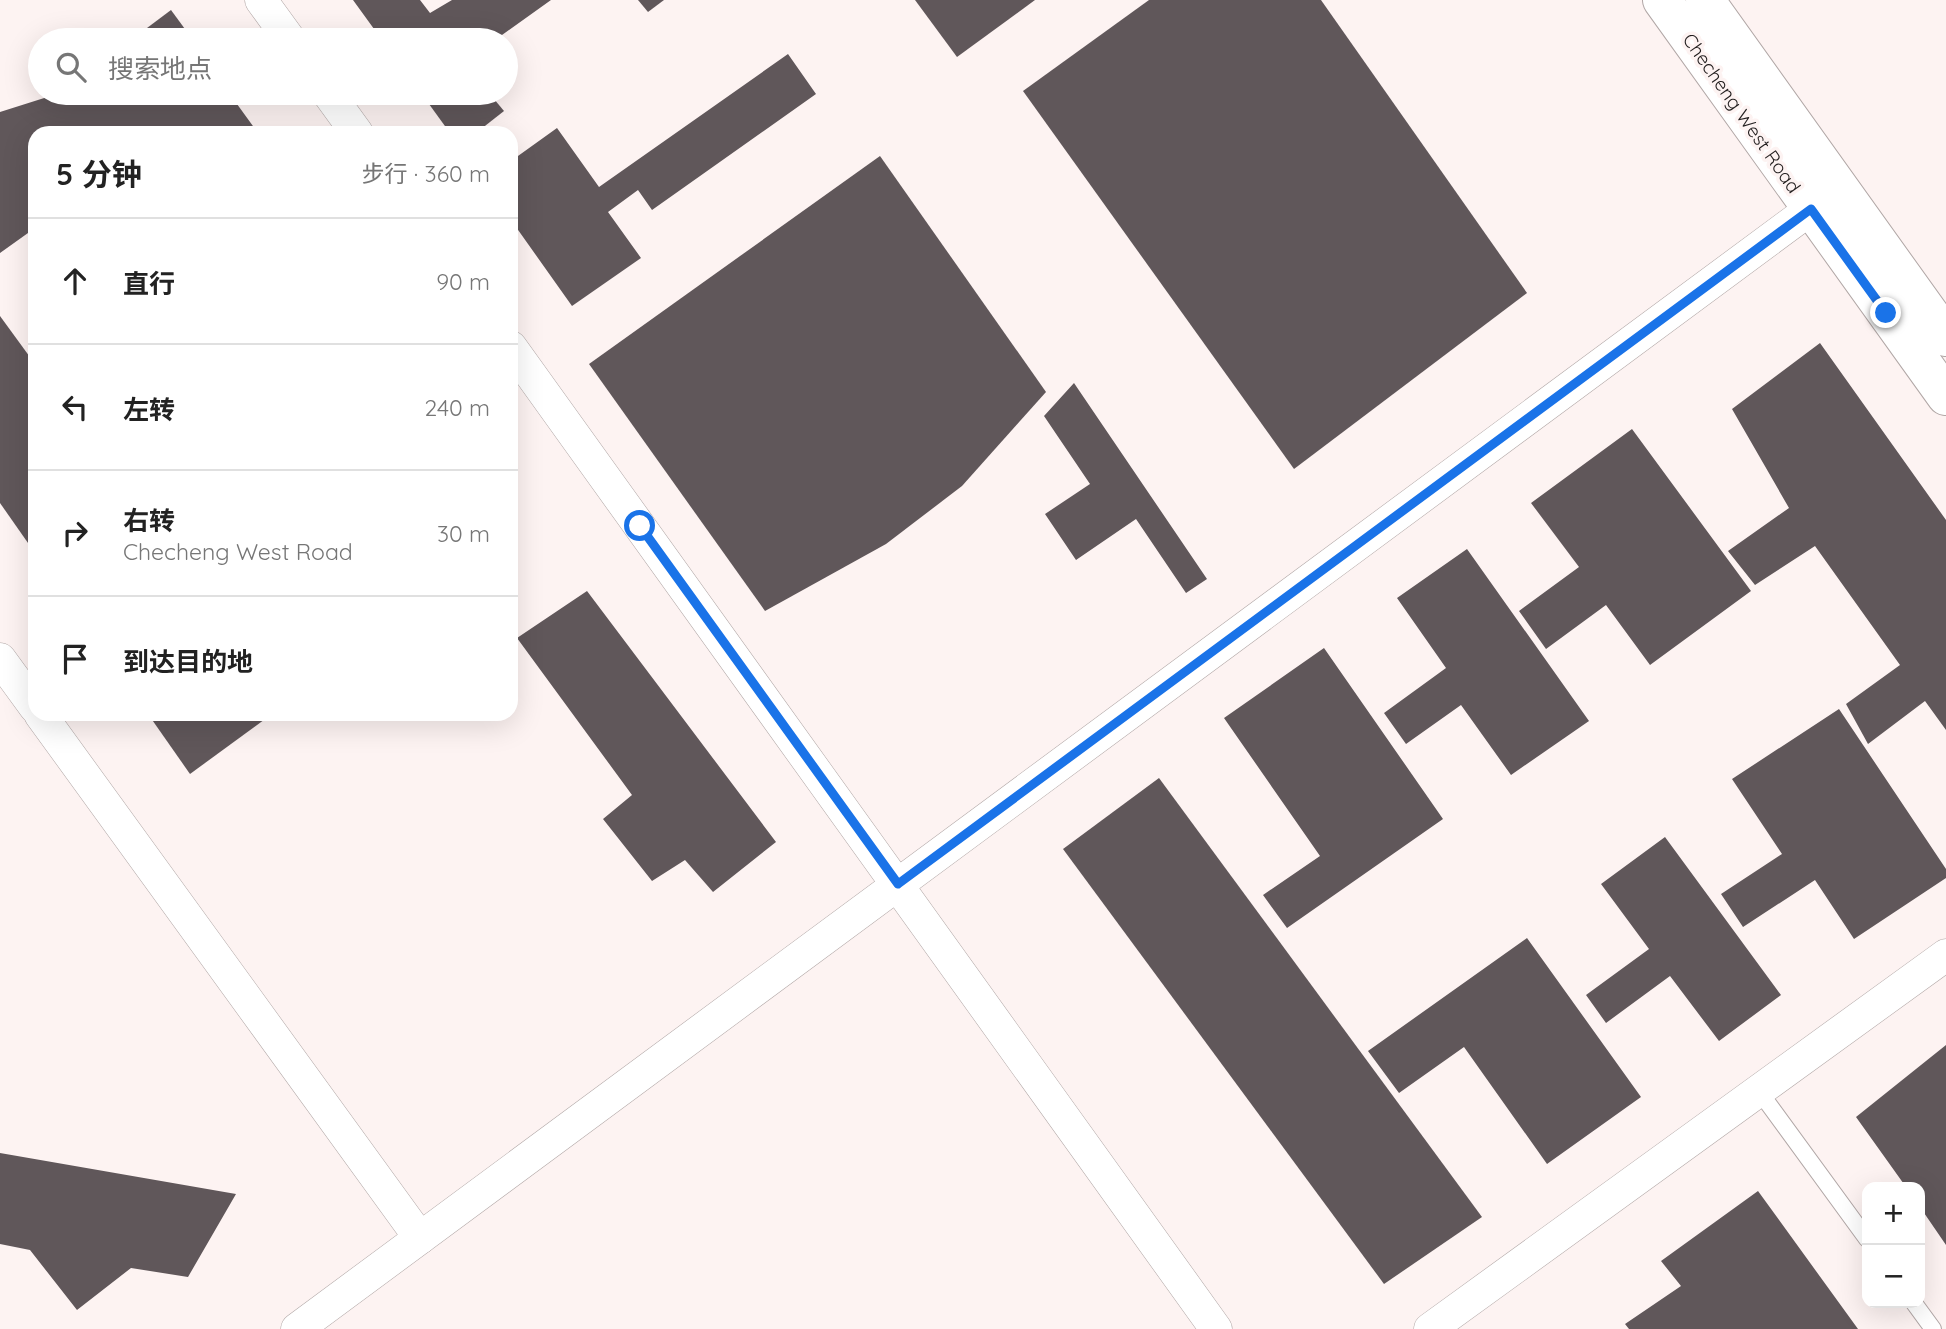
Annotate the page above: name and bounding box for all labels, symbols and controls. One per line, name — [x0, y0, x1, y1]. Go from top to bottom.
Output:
search box — [28, 28, 518, 105]
street label: Checheng West Road — [1678, 28, 1806, 198]
icon: search — [52, 48, 90, 86]
text: 搜索地点 — [108, 52, 212, 85]
text: 5 分钟 — [56, 155, 142, 193]
text: 步行 · 360 m — [362, 159, 490, 188]
icon: ahead — [56, 262, 94, 300]
text: 直行 — [123, 267, 175, 300]
text: 90 m — [436, 267, 490, 296]
route end — [1870, 297, 1901, 328]
icon: left — [56, 388, 94, 426]
text: 左转 — [123, 393, 175, 426]
text: 240 m — [425, 393, 490, 422]
text: 右转 — [123, 504, 175, 537]
route start — [624, 510, 655, 541]
icon: right — [56, 514, 94, 552]
text: 30 m — [437, 519, 490, 548]
text: Checheng West Road — [123, 537, 353, 566]
icon: arrive — [56, 640, 94, 678]
text: 到达目的地 — [123, 645, 253, 678]
map controls — [1862, 1182, 1925, 1308]
button: + — [1862, 1182, 1925, 1245]
button: − — [1862, 1245, 1925, 1308]

